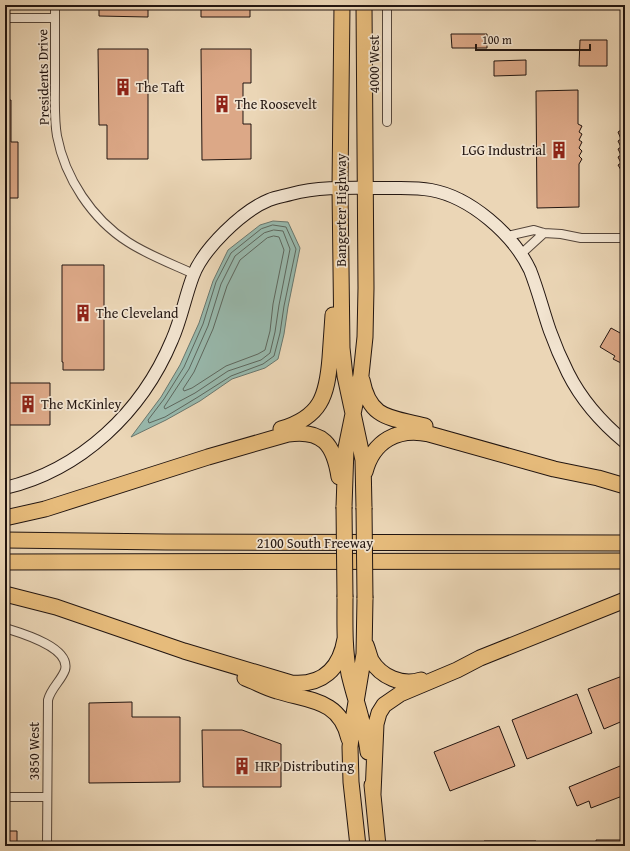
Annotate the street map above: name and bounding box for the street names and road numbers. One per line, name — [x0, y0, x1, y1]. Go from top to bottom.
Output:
street label: Presidents Drive — [32, 28, 54, 125]
street label: 4000 West — [364, 35, 384, 93]
street label: Bangerter Highway — [331, 153, 351, 267]
street label: 2100 South Freeway — [257, 533, 373, 553]
street label: 3850 West — [24, 722, 44, 780]

